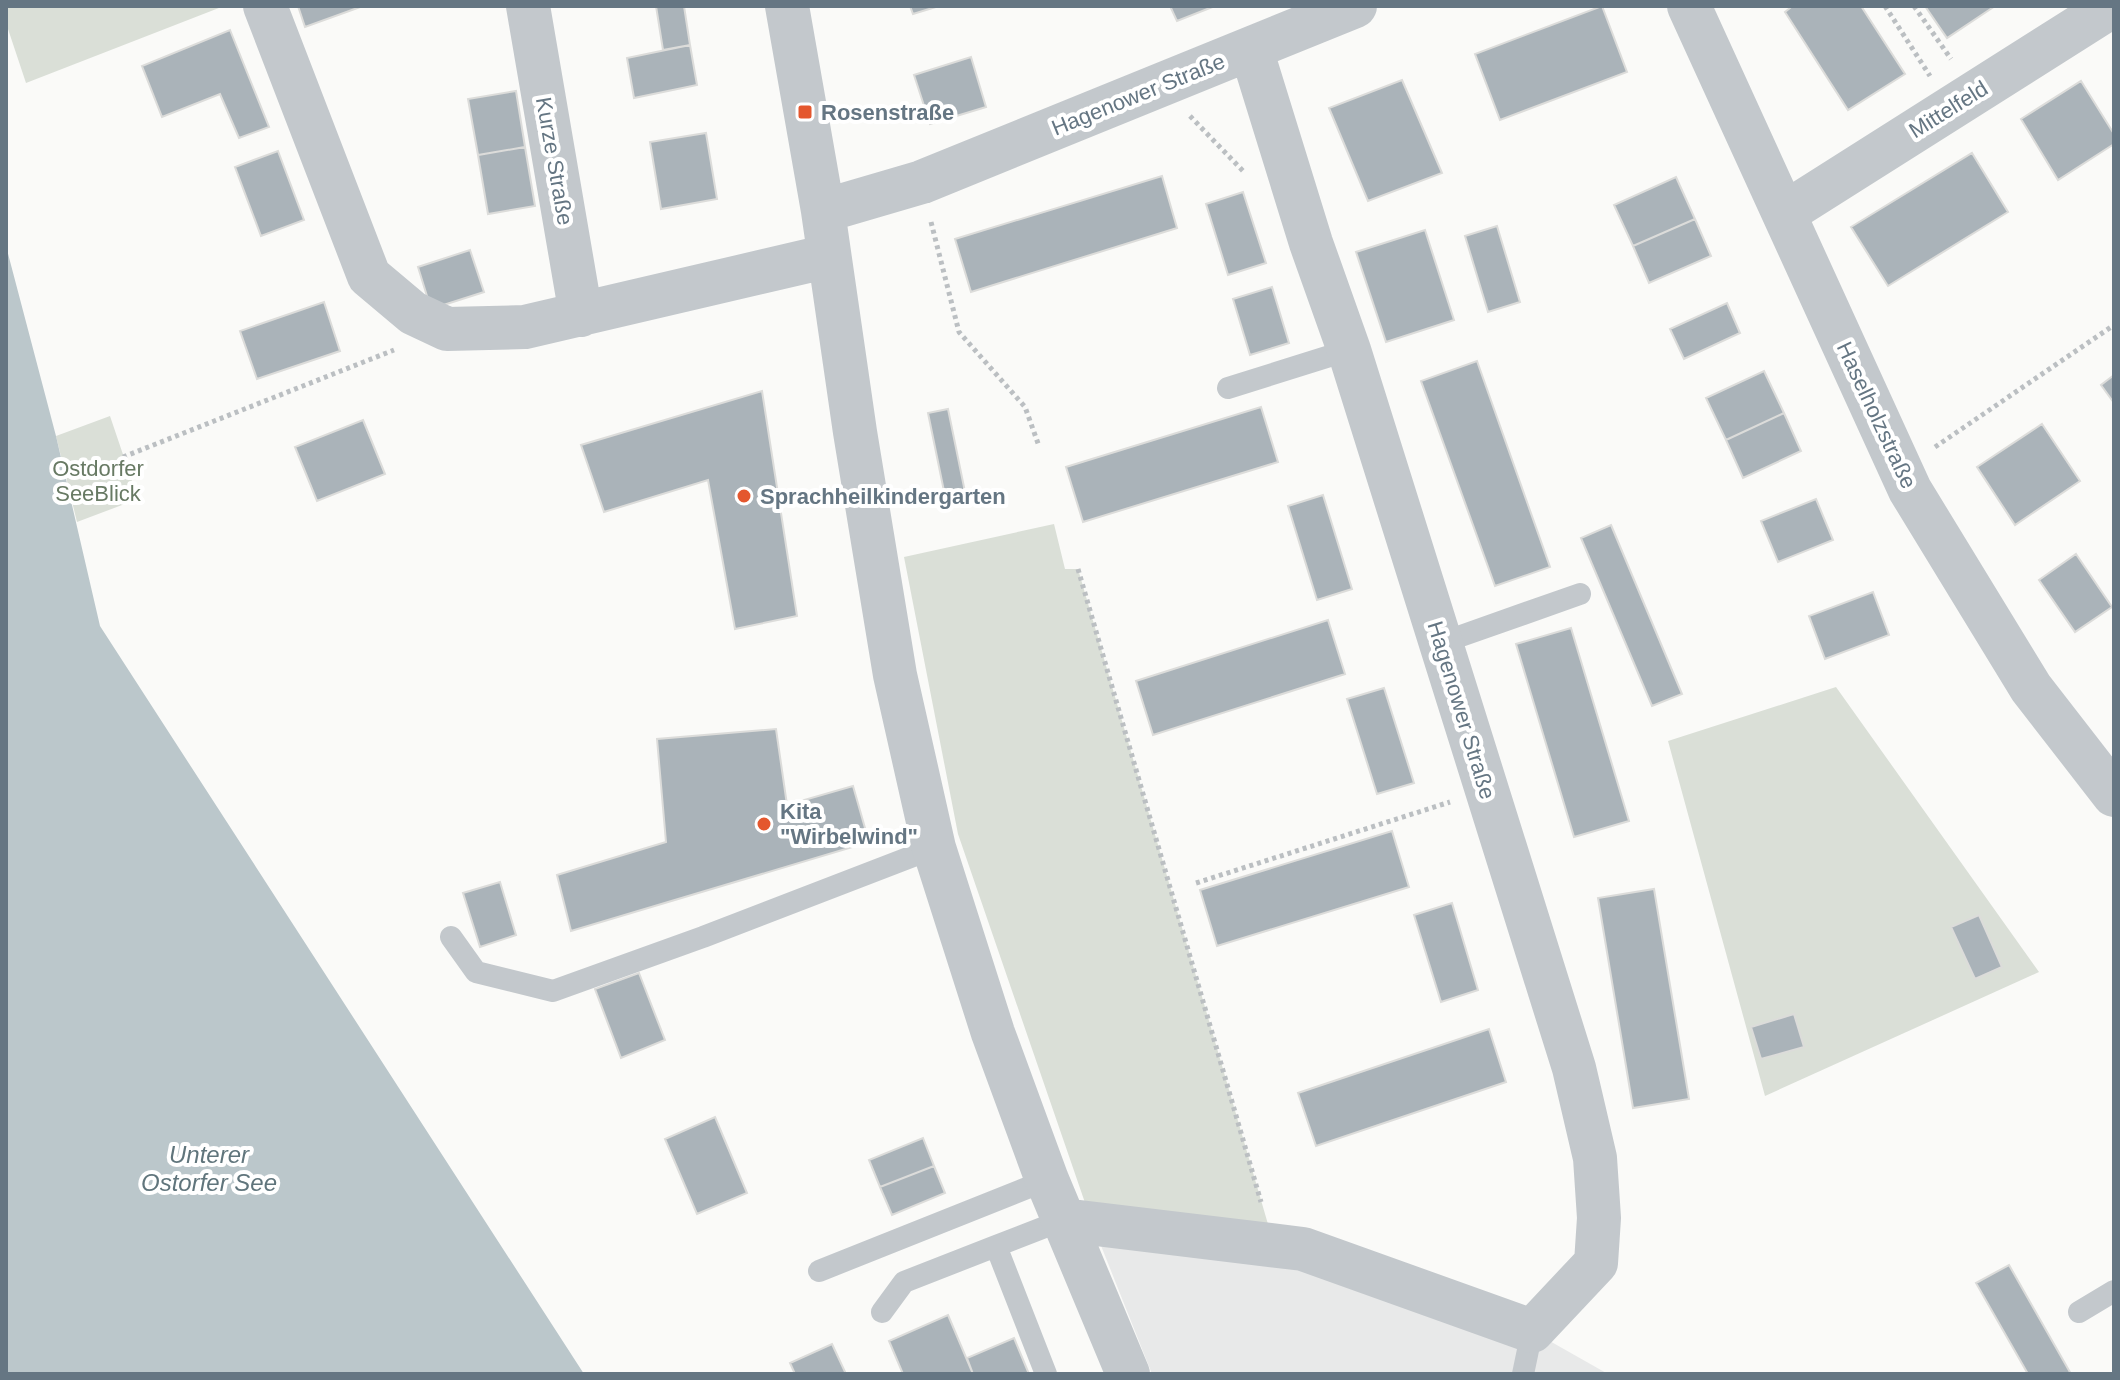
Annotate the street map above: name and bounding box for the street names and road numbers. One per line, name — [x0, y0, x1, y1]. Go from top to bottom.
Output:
street label: Hagenower Straße — [1048, 48, 1228, 141]
street label: Mittelfeld — [1904, 75, 1992, 143]
street label: Kurze Straße — [531, 95, 578, 227]
street label: Haselholzstraße — [1832, 338, 1921, 493]
street label: Hagenower Straße — [1423, 618, 1500, 802]

